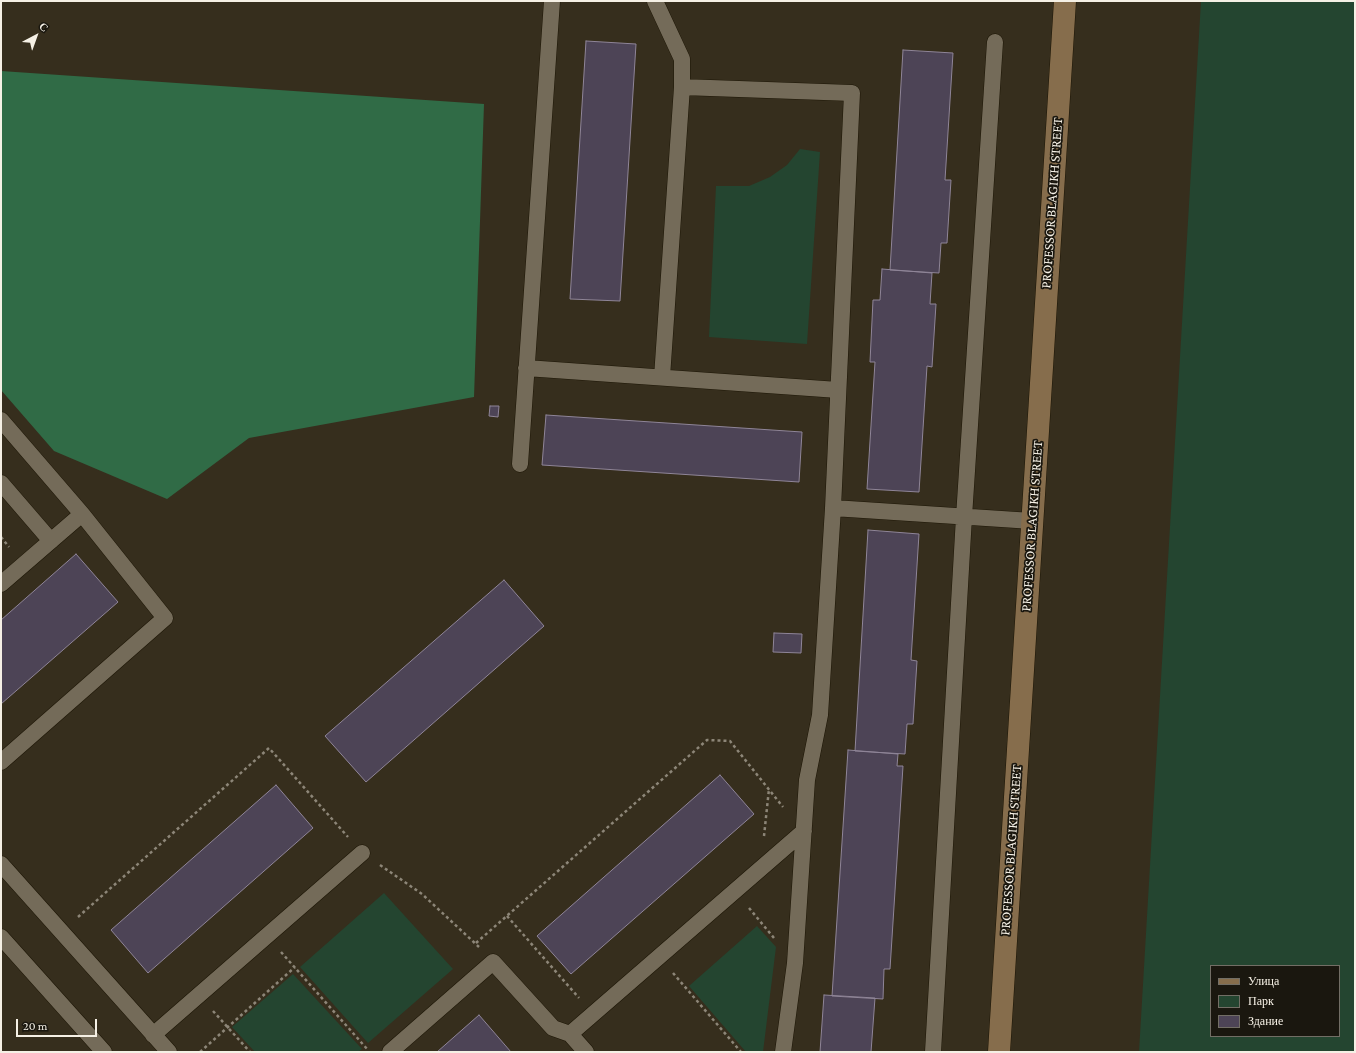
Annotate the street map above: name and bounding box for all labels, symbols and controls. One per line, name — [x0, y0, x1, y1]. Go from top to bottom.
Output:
north arrow — [16, 16, 56, 56]
text: С — [37, 20, 51, 34]
street label: PROFESSOR BLAGIKH STREET — [1038, 117, 1066, 289]
street label: PROFESSOR BLAGIKH STREET — [1018, 440, 1046, 612]
street label: PROFESSOR BLAGIKH STREET — [997, 764, 1025, 936]
legend — [1210, 965, 1340, 1037]
text: Улица — [1248, 974, 1279, 988]
text: Парк — [1248, 994, 1274, 1008]
scale bar — [18, 1011, 99, 1037]
text: Здание — [1248, 1014, 1283, 1028]
text: 20 m — [23, 1019, 47, 1033]

